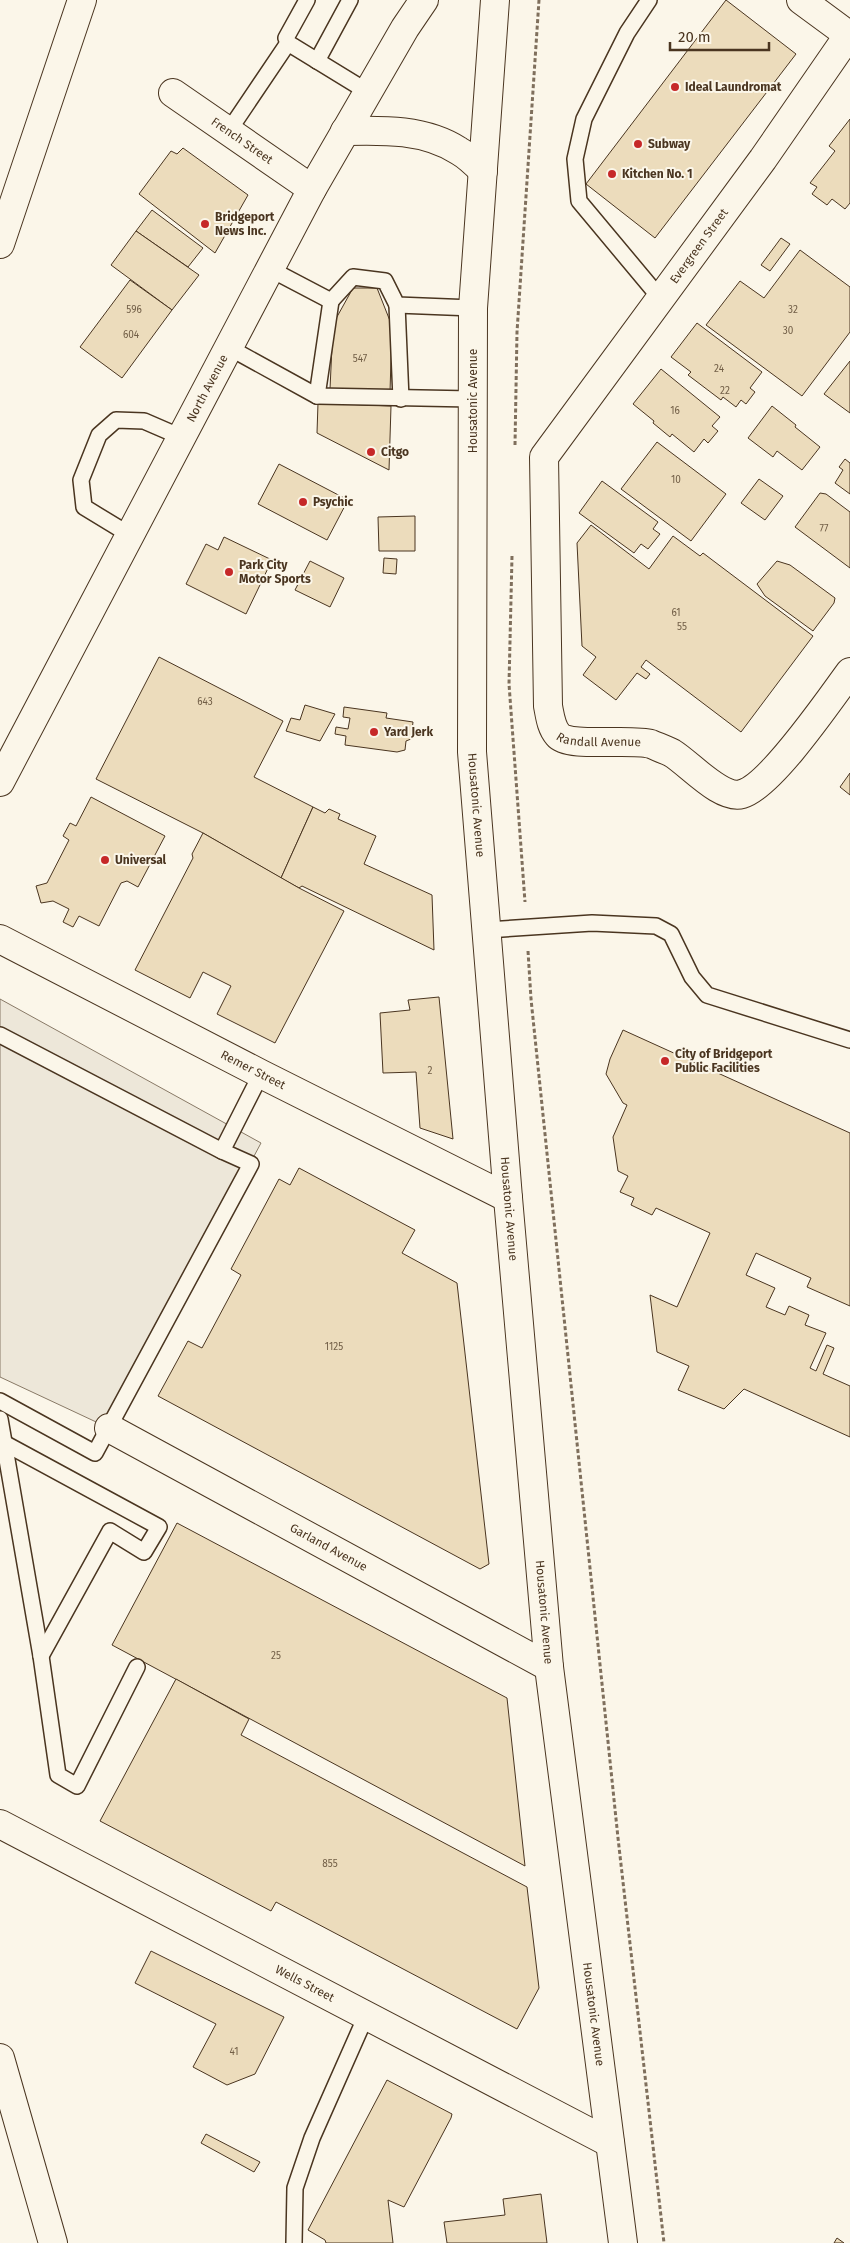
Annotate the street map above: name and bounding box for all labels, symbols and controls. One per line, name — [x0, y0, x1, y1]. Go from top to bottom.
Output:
scale bar — [670, 20, 769, 52]
text: 20 m — [678, 28, 711, 46]
place label: Ideal Laundromat — [685, 80, 782, 94]
marker: Ideal Laundromat — [669, 81, 681, 93]
street label: French Street — [209, 115, 276, 167]
place label: Subway — [648, 137, 691, 151]
marker: Subway — [632, 138, 644, 150]
place label: Kitchen No. 1 — [622, 167, 693, 181]
marker: Kitchen No. 1 — [606, 168, 618, 180]
street label: Evergreen Street — [667, 205, 731, 286]
place label: Bridgeport News Inc. — [215, 210, 275, 238]
marker: Bridgeport News Inc. — [199, 218, 211, 230]
house number: 596 — [126, 304, 142, 316]
house number: 32 — [788, 304, 798, 316]
house number: 30 — [783, 325, 794, 337]
house number: 604 — [123, 329, 140, 341]
street label: Housatonic Avenue — [466, 349, 480, 453]
street label: North Avenue — [184, 352, 231, 424]
house number: 547 — [353, 353, 368, 365]
house number: 24 — [714, 363, 725, 375]
house number: 22 — [720, 385, 730, 397]
house number: 16 — [670, 405, 680, 417]
place label: Citgo — [381, 445, 409, 459]
marker: Citgo — [365, 446, 377, 458]
house number: 10 — [671, 474, 681, 486]
place label: Psychic — [313, 495, 354, 509]
marker: Psychic — [297, 496, 309, 508]
house number: 77 — [820, 523, 829, 535]
place label: Park City Motor Sports — [239, 558, 311, 586]
marker: Park City Motor Sports — [223, 566, 235, 578]
house number: 61 — [671, 607, 681, 619]
house number: 55 — [677, 621, 687, 633]
house number: 643 — [197, 696, 213, 708]
place label: Yard Jerk — [383, 725, 433, 739]
marker: Yard Jerk — [368, 726, 380, 738]
street label: Randall Avenue — [554, 729, 641, 749]
street label: Housatonic Avenue — [465, 752, 487, 858]
place label: Universal — [115, 853, 167, 867]
marker: Universal — [99, 854, 111, 866]
street label: Remer Street — [218, 1047, 289, 1092]
place label: City of Bridgeport Public Facilities — [675, 1047, 773, 1075]
marker: City of Bridgeport Public Facilities — [659, 1055, 671, 1067]
house number: 2 — [428, 1065, 433, 1077]
street label: Housatonic Avenue — [498, 1156, 520, 1261]
house number: 1125 — [325, 1341, 343, 1353]
street label: Garland Avenue — [288, 1521, 370, 1574]
street label: Housatonic Avenue — [533, 1559, 556, 1665]
house number: 25 — [271, 1650, 281, 1662]
house number: 855 — [322, 1858, 338, 1870]
street label: Housatonic Avenue — [580, 1961, 607, 2067]
street label: Wells Street — [273, 1962, 337, 2005]
house number: 41 — [229, 2046, 239, 2058]

